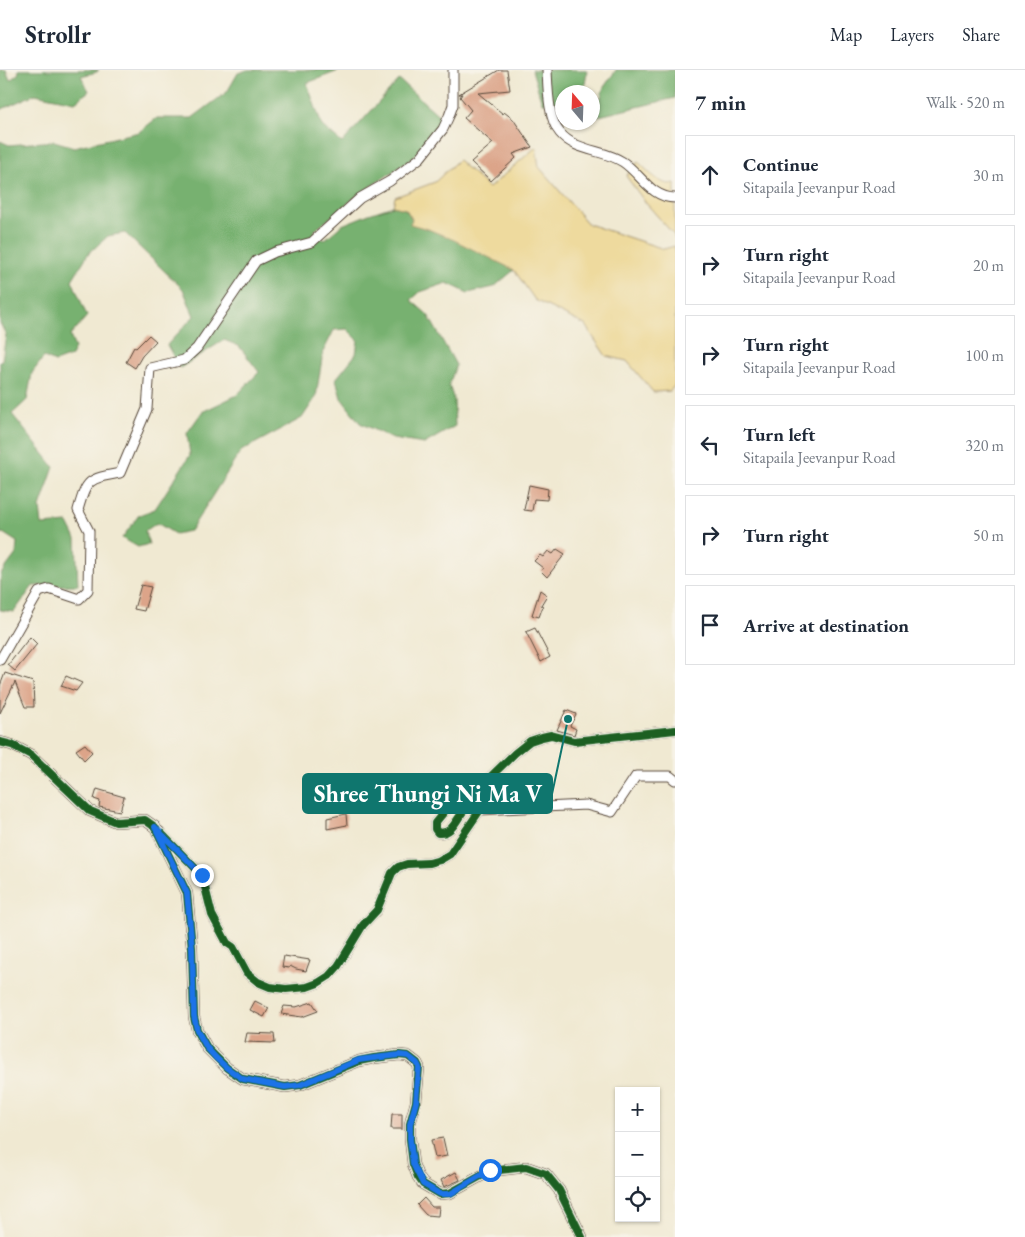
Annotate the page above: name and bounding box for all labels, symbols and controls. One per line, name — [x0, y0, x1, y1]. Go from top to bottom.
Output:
text: Strollr — [25, 19, 91, 50]
text: Map — [830, 23, 862, 46]
text: Layers — [890, 23, 934, 46]
text: Share — [962, 23, 1000, 46]
north arrow — [555, 85, 600, 130]
text: 7 min — [695, 89, 746, 116]
text: Walk · 520 m — [926, 92, 1005, 113]
text: Continue — [743, 152, 818, 177]
icon: ahead — [696, 161, 724, 189]
text: 30 m — [973, 165, 1004, 186]
text: Sitapaila Jeevanpur Road — [743, 177, 896, 198]
text: Turn right — [743, 242, 829, 267]
icon: right — [696, 251, 724, 279]
text: 20 m — [973, 255, 1004, 276]
text: Sitapaila Jeevanpur Road — [743, 267, 896, 288]
text: Turn right — [743, 332, 829, 357]
icon: right — [696, 341, 724, 369]
text: 100 m — [965, 345, 1004, 366]
text: Sitapaila Jeevanpur Road — [743, 357, 896, 378]
text: Turn left — [743, 422, 815, 447]
icon: left — [696, 431, 724, 459]
text: 320 m — [965, 435, 1004, 456]
text: Sitapaila Jeevanpur Road — [743, 447, 896, 468]
icon: right — [696, 521, 724, 549]
text: Turn right — [743, 523, 829, 548]
text: 50 m — [973, 525, 1004, 546]
icon: arrive — [696, 611, 724, 639]
text: Arrive at destination — [743, 613, 909, 638]
callout: Shree Thungi Ni Ma V — [303, 774, 552, 813]
text: Shree Thungi Ni Ma V — [314, 778, 543, 810]
route end — [191, 864, 214, 887]
map controls — [615, 1087, 660, 1222]
button: + — [615, 1087, 660, 1132]
button: − — [615, 1132, 660, 1177]
route start — [479, 1159, 502, 1182]
button: locate — [615, 1177, 660, 1222]

